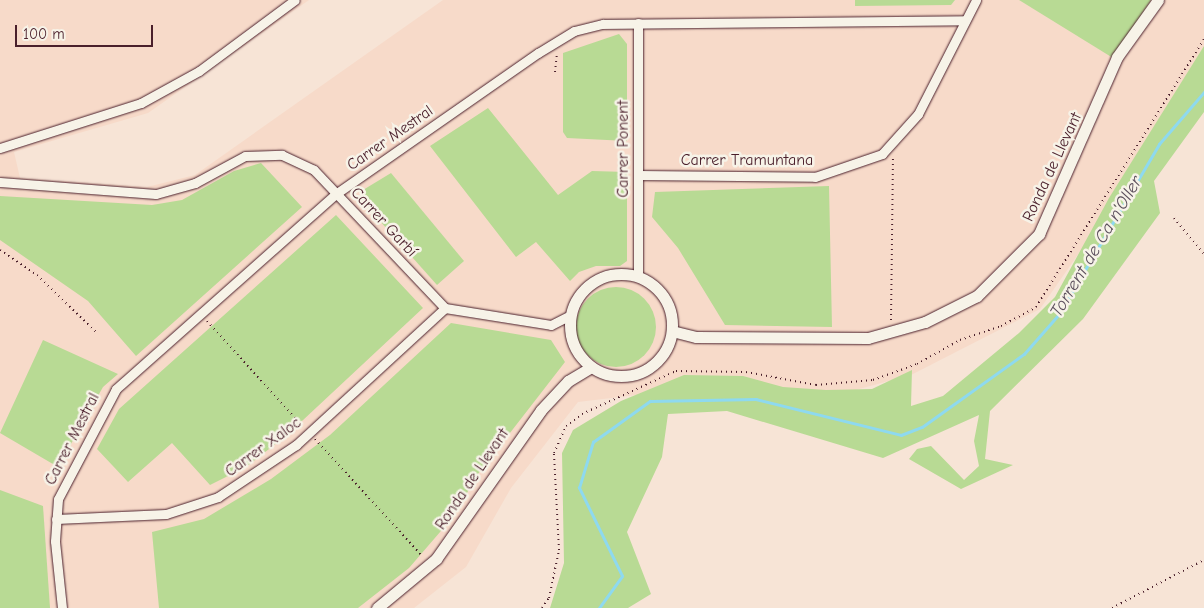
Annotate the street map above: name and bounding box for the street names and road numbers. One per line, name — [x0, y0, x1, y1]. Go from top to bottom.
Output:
street label: Carrer Ponent — [613, 100, 633, 198]
street label: Carrer Mestral — [343, 101, 437, 175]
street label: Ronda de Llevant — [1018, 109, 1086, 225]
street label: Carrer Tramuntana — [681, 150, 813, 170]
street label: Carrer Garbí — [347, 183, 421, 261]
street label: Carrer Mestral — [41, 390, 103, 488]
street label: Carrer Xaloc — [221, 413, 305, 481]
street label: Ronda de Llevant — [431, 425, 513, 533]

